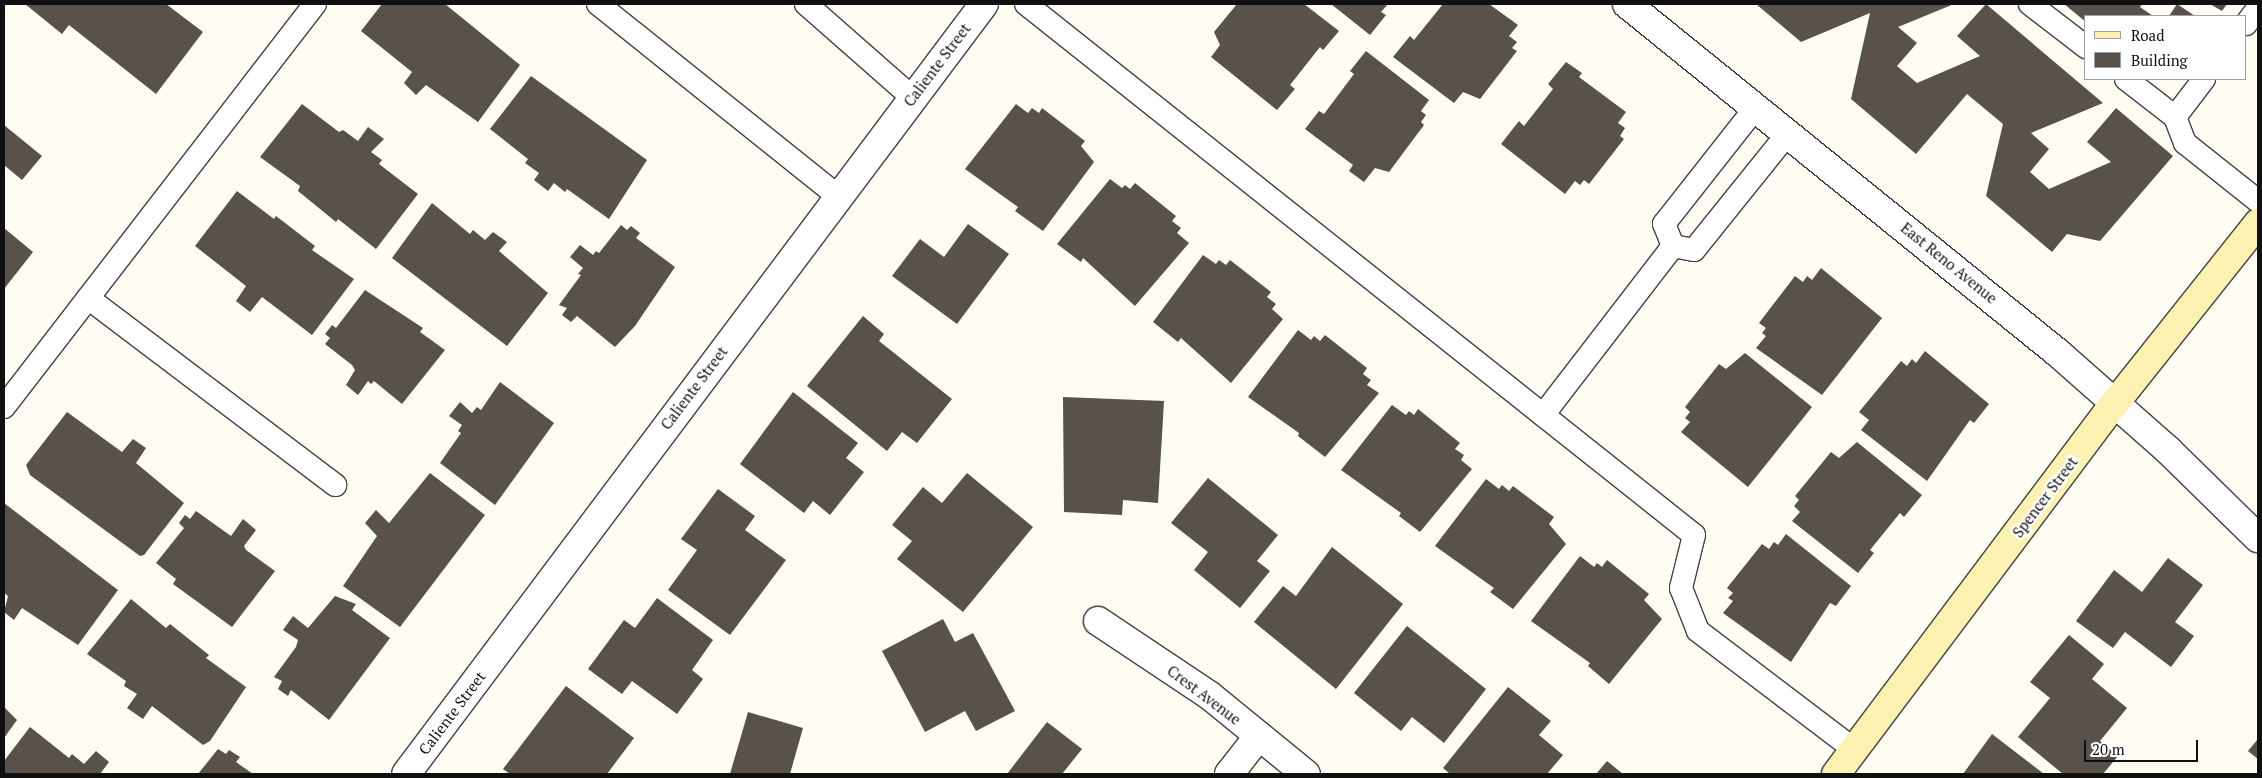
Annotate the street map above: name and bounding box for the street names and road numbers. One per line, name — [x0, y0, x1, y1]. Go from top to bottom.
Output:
street label: Caliente Street — [900, 20, 974, 110]
street label: East Reno Avenue — [1897, 219, 2001, 307]
street label: Caliente Street — [657, 343, 731, 433]
street label: Spencer Street — [2009, 453, 2081, 541]
street label: Crest Avenue — [1164, 661, 1244, 729]
street label: Caliente Street — [415, 668, 489, 758]

